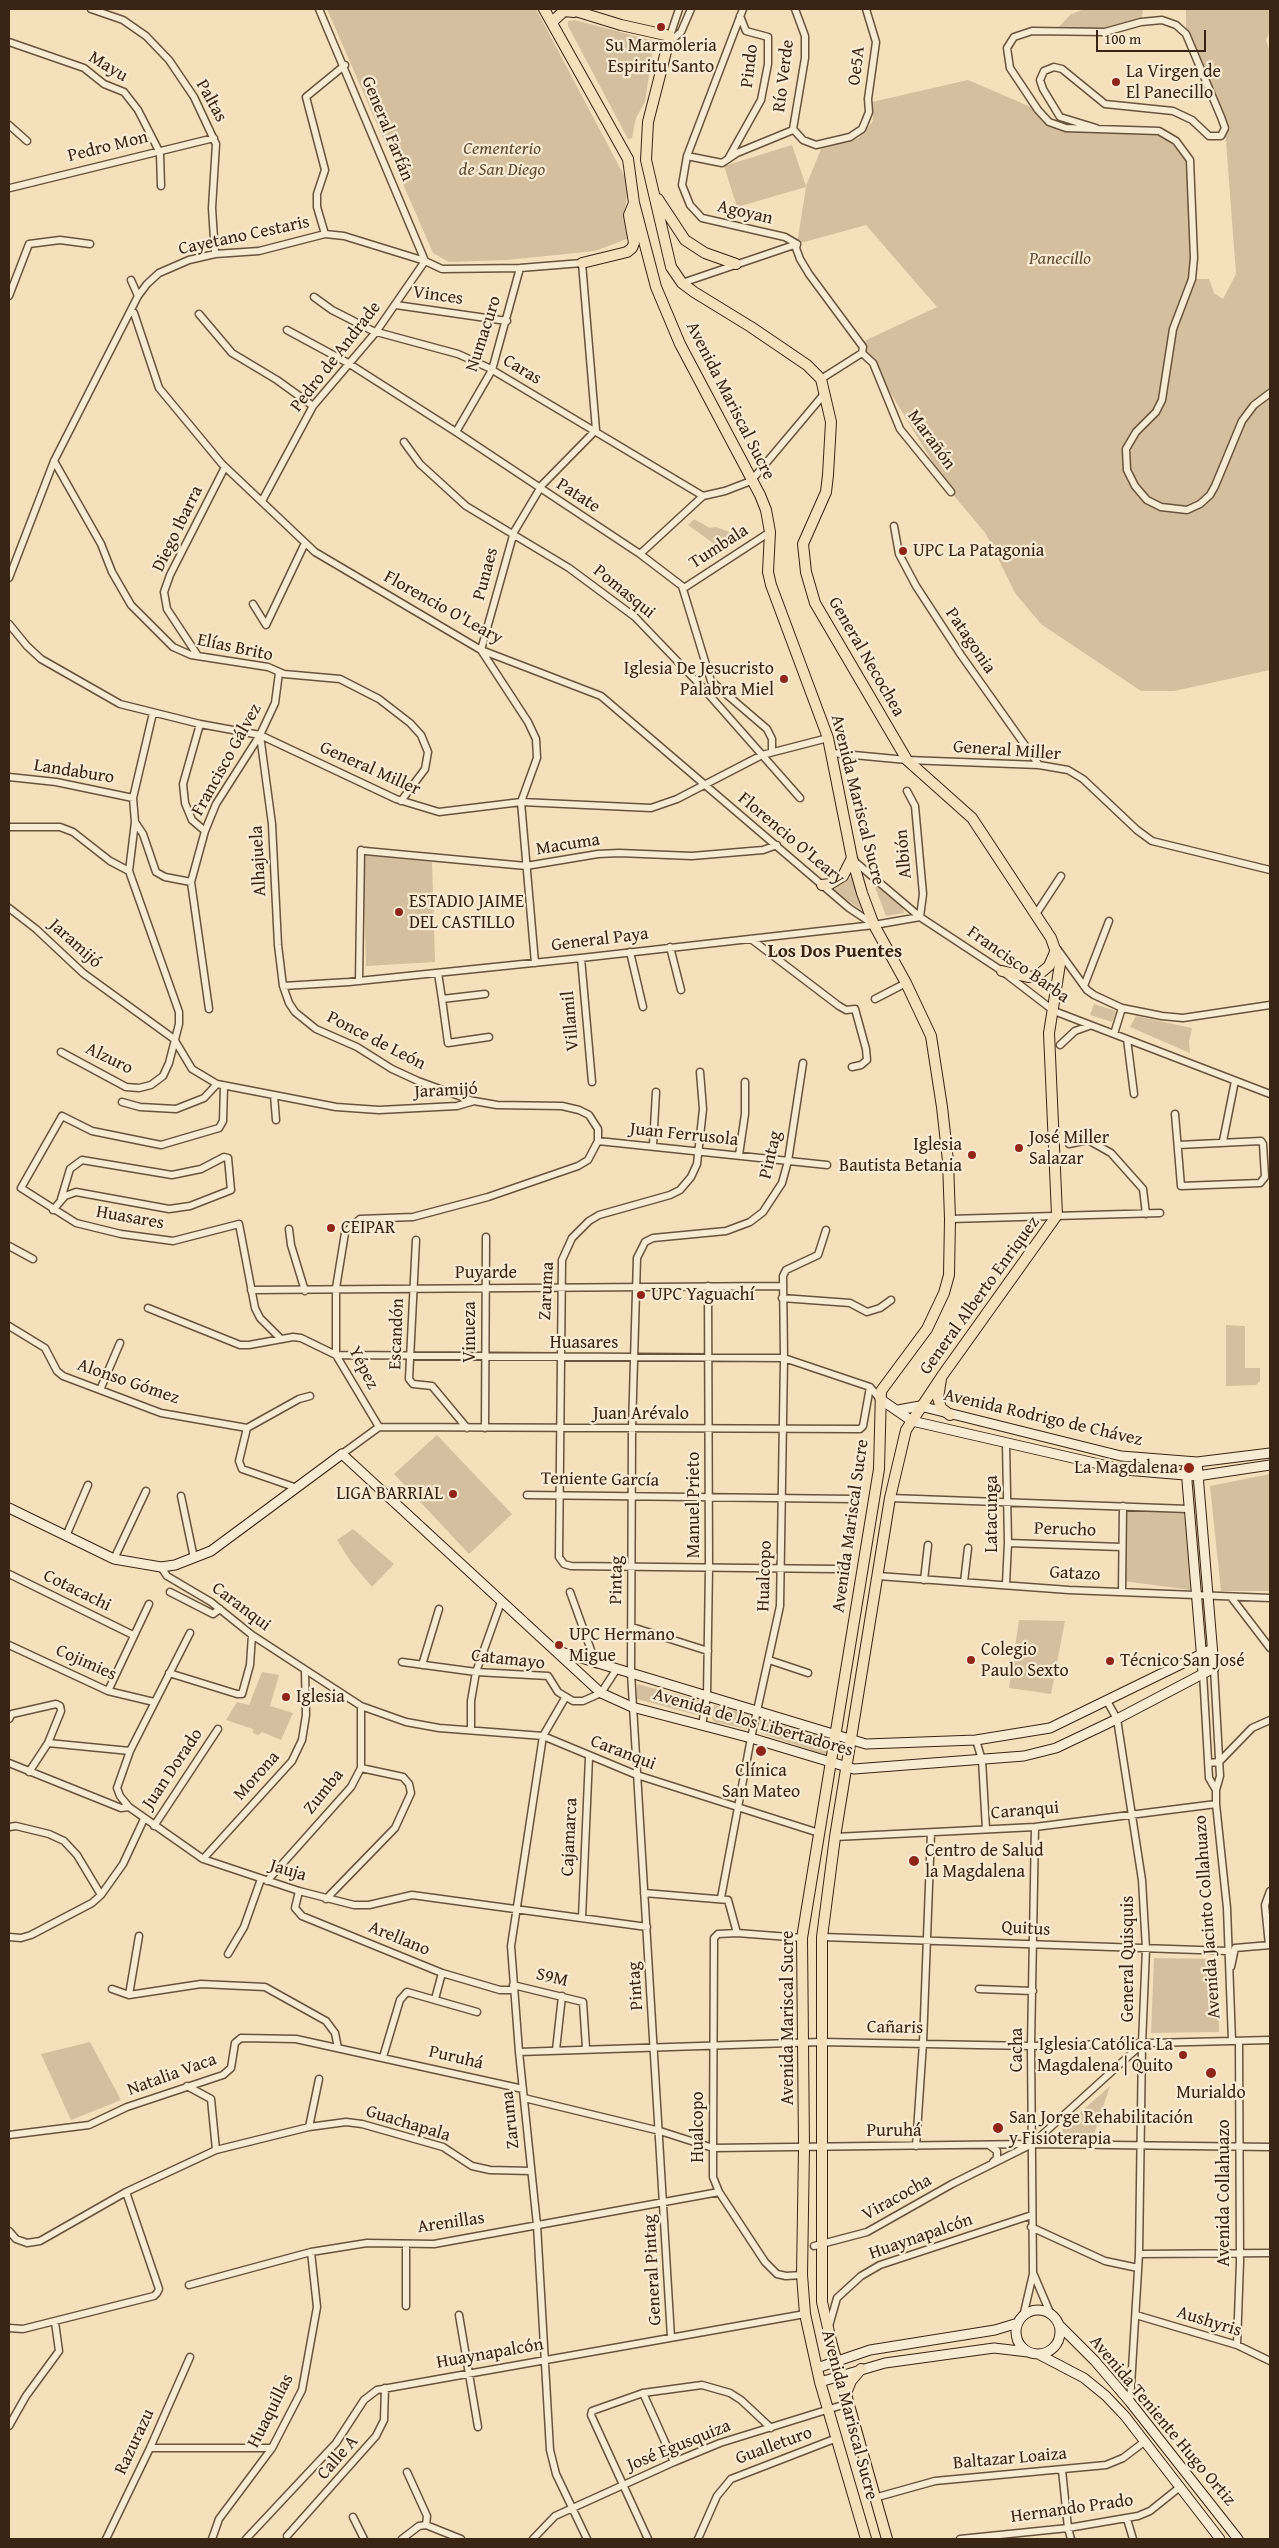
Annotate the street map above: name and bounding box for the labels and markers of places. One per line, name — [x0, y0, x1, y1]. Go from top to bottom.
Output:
marker: Su Marmoleria Espiritu Santo — [655, 21, 667, 33]
place label: Su Marmoleria Espiritu Santo — [605, 35, 717, 78]
place label: La Virgen de El Panecillo — [1126, 61, 1221, 104]
marker: La Virgen de El Panecillo — [1110, 76, 1122, 88]
place label: UPC La Patagonia — [913, 540, 1044, 562]
marker: UPC La Patagonia — [897, 545, 909, 557]
place label: Iglesia De Jesucristo Palabra Miel — [624, 658, 774, 701]
marker: Iglesia De Jesucristo Palabra Miel — [778, 673, 790, 685]
place label: ESTADIO JAIME DEL CASTILLO — [409, 891, 524, 934]
marker: ESTADIO JAIME DEL CASTILLO — [393, 906, 405, 918]
place label: José Miller Salazar — [1029, 1127, 1109, 1170]
place label: Iglesia Bautista Betania — [839, 1134, 962, 1176]
marker: José Miller Salazar — [1013, 1142, 1025, 1154]
marker: Iglesia Bautista Betania — [966, 1149, 978, 1161]
place label: CEIPAR — [341, 1217, 395, 1239]
marker: CEIPAR — [325, 1222, 337, 1234]
place label: UPC Yaguachí — [651, 1284, 755, 1306]
marker: UPC Yaguachí — [635, 1289, 647, 1301]
place label: La Magdalena — [1074, 1457, 1178, 1479]
marker: La Magdalena — [1182, 1461, 1196, 1475]
place label: LIGA BARRIAL — [336, 1483, 443, 1505]
marker: LIGA BARRIAL — [447, 1488, 459, 1500]
place label: UPC Hermano Migue — [569, 1624, 675, 1666]
marker: UPC Hermano Migue — [553, 1639, 565, 1651]
place label: Colegio Paulo Sexto — [981, 1639, 1069, 1682]
place label: Técnico San José — [1120, 1650, 1245, 1672]
marker: Colegio Paulo Sexto — [965, 1654, 977, 1666]
marker: Técnico San José — [1104, 1655, 1116, 1667]
place label: Iglesia — [296, 1686, 345, 1708]
marker: Iglesia — [280, 1691, 292, 1703]
marker: Clínica San Mateo — [754, 1744, 768, 1758]
place label: Clínica San Mateo — [722, 1760, 800, 1802]
place label: Centro de Salud la Magdalena — [925, 1840, 1044, 1882]
marker: Centro de Salud la Magdalena — [907, 1854, 921, 1868]
place label: Iglesia Católica La Magdalena | Quito — [1037, 2034, 1173, 2076]
marker: Iglesia Católica La Magdalena | Quito — [1177, 2049, 1189, 2061]
marker: Murialdo — [1204, 2066, 1218, 2080]
place label: Murialdo — [1176, 2082, 1246, 2104]
place label: San Jorge Rehabilitación y Fisioterapia — [1009, 2107, 1193, 2150]
marker: San Jorge Rehabilitación y Fisioterapia — [991, 2121, 1005, 2135]

